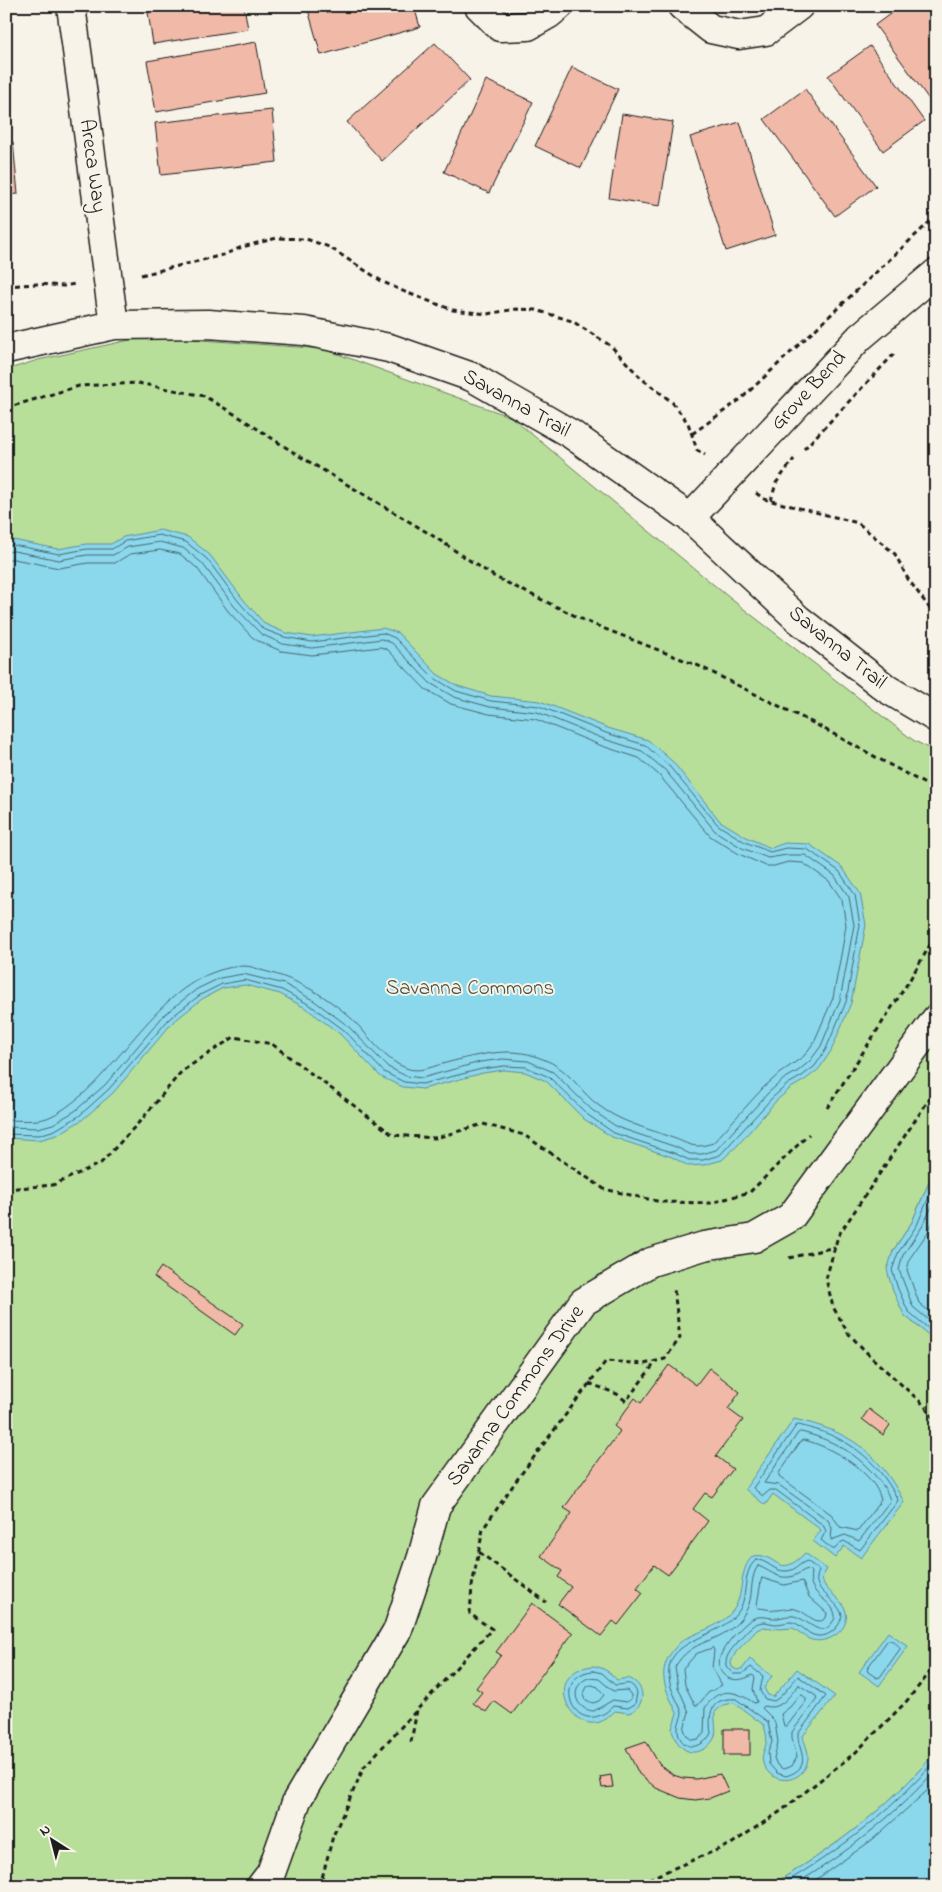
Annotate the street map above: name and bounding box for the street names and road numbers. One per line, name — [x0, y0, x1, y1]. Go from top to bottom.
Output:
street label: Areca Way — [69, 117, 113, 215]
street label: Grove Bend — [764, 344, 854, 438]
street label: Savanna Trail — [457, 362, 575, 446]
street label: Savanna Trail — [781, 599, 893, 697]
street label: Savanna Commons Drive — [440, 1299, 592, 1493]

